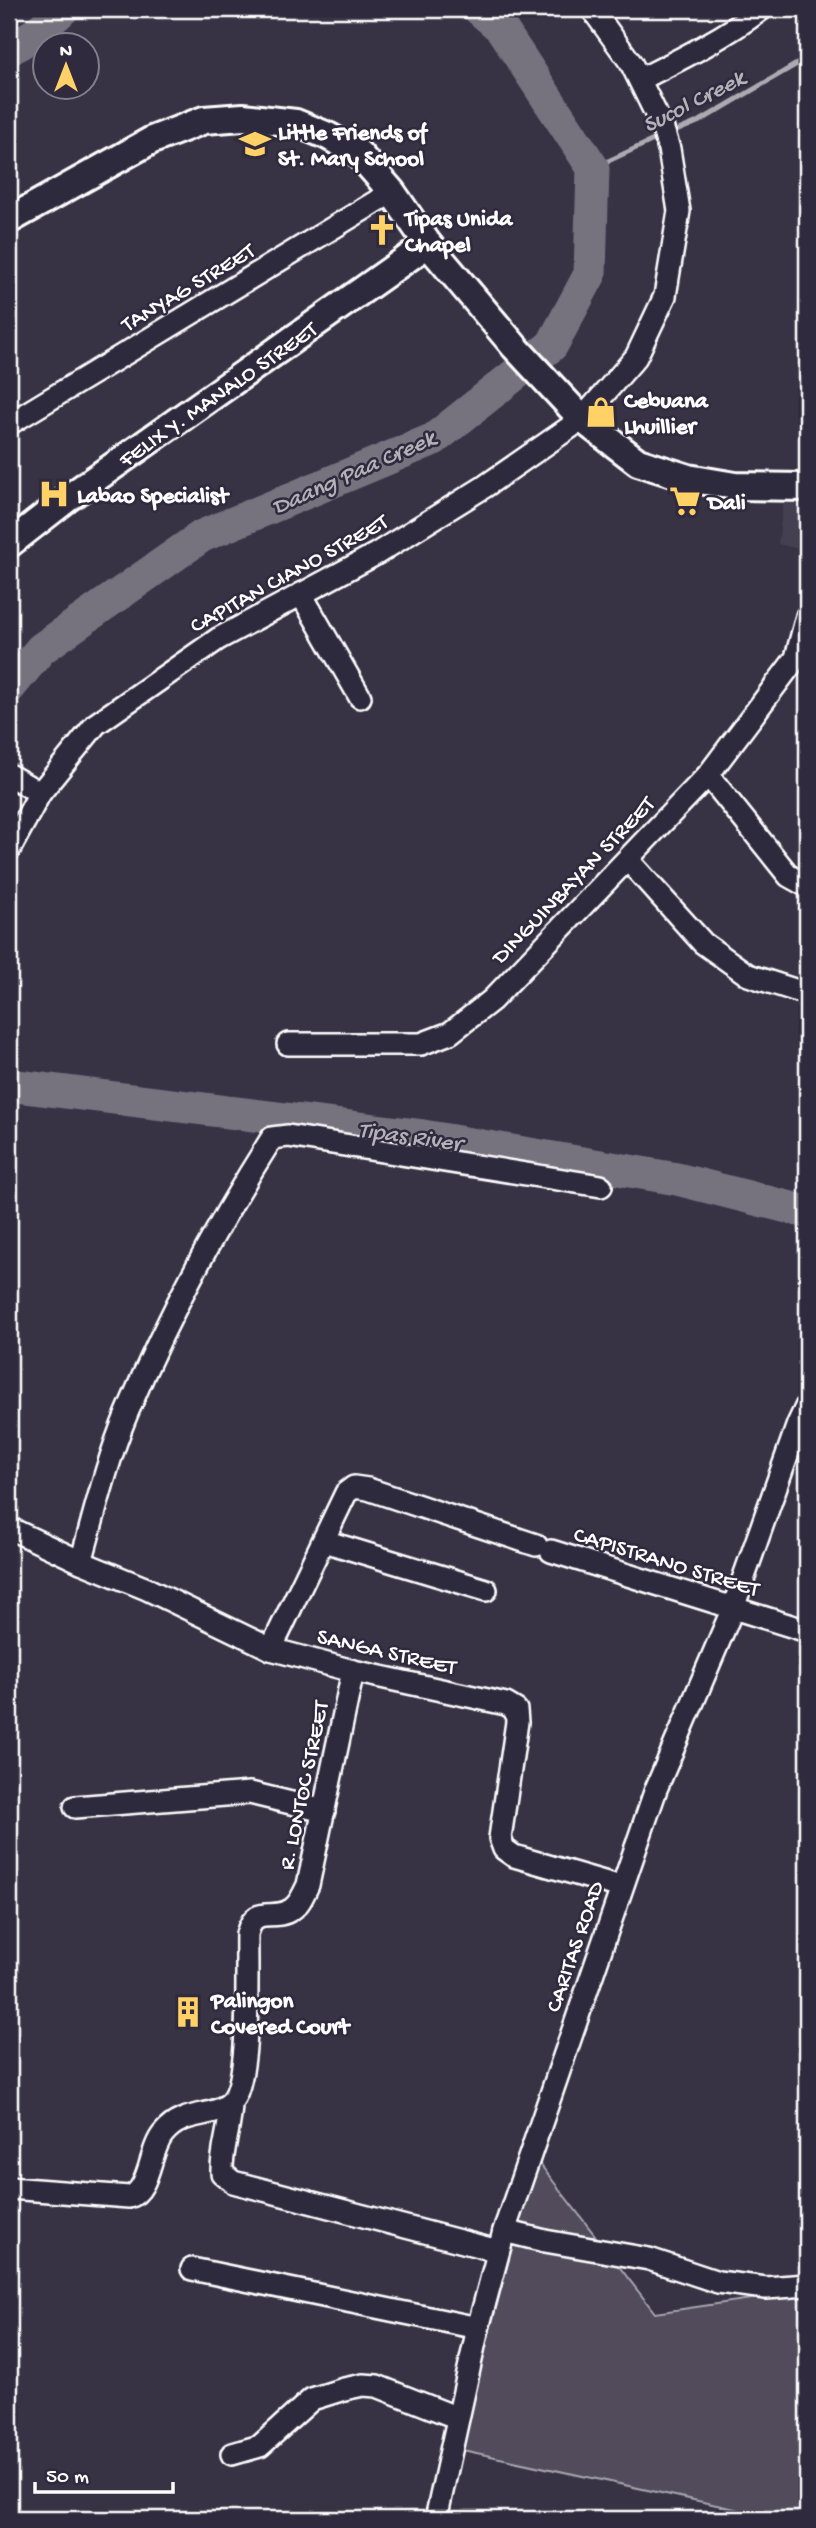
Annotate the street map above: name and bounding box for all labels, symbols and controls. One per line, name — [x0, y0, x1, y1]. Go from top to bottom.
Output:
north arrow — [32, 32, 102, 102]
text: N — [60, 41, 72, 64]
water label: Sucol Creek — [639, 64, 753, 141]
place label: Little Friends of St. Mary School — [278, 121, 429, 174]
school or university icon: Little Friends of St. Mary School — [238, 127, 272, 161]
place label: Tipas Unida Chapel — [403, 207, 514, 260]
church icon: Tipas Unida Chapel — [365, 213, 399, 247]
street label: TANYAG STREET — [116, 238, 261, 340]
street label: FELIX Y. MANALO STREET — [114, 316, 324, 475]
place label: Cebuana Lhuillier — [624, 389, 709, 442]
shop icon: Cebuana Lhuillier — [584, 395, 618, 429]
water label: Daang Paa Creek — [268, 424, 443, 523]
hospital icon: Labao Specialist — [37, 477, 71, 511]
place label: Labao Specialist — [77, 484, 230, 511]
supermarket icon: Dali — [668, 484, 702, 518]
place label: Dali — [706, 491, 746, 518]
street label: CAPITAN CIANO STREET — [186, 509, 394, 641]
street label: DINGUINBAYAN STREET — [486, 791, 662, 972]
water label: Tipas River — [356, 1117, 467, 1161]
street label: CAPISTRANO STREET — [570, 1522, 763, 1605]
street label: SANGA STREET — [314, 1624, 459, 1683]
street label: R. LONTOC STREET — [274, 1698, 337, 1873]
street label: CARITAS ROAD — [541, 1877, 612, 2016]
place label: Palingon Covered Court — [209, 1989, 352, 2042]
building icon: Palingon Covered Court — [171, 1995, 205, 2029]
scale bar — [35, 2451, 173, 2495]
text: 50 m — [46, 2466, 89, 2491]

